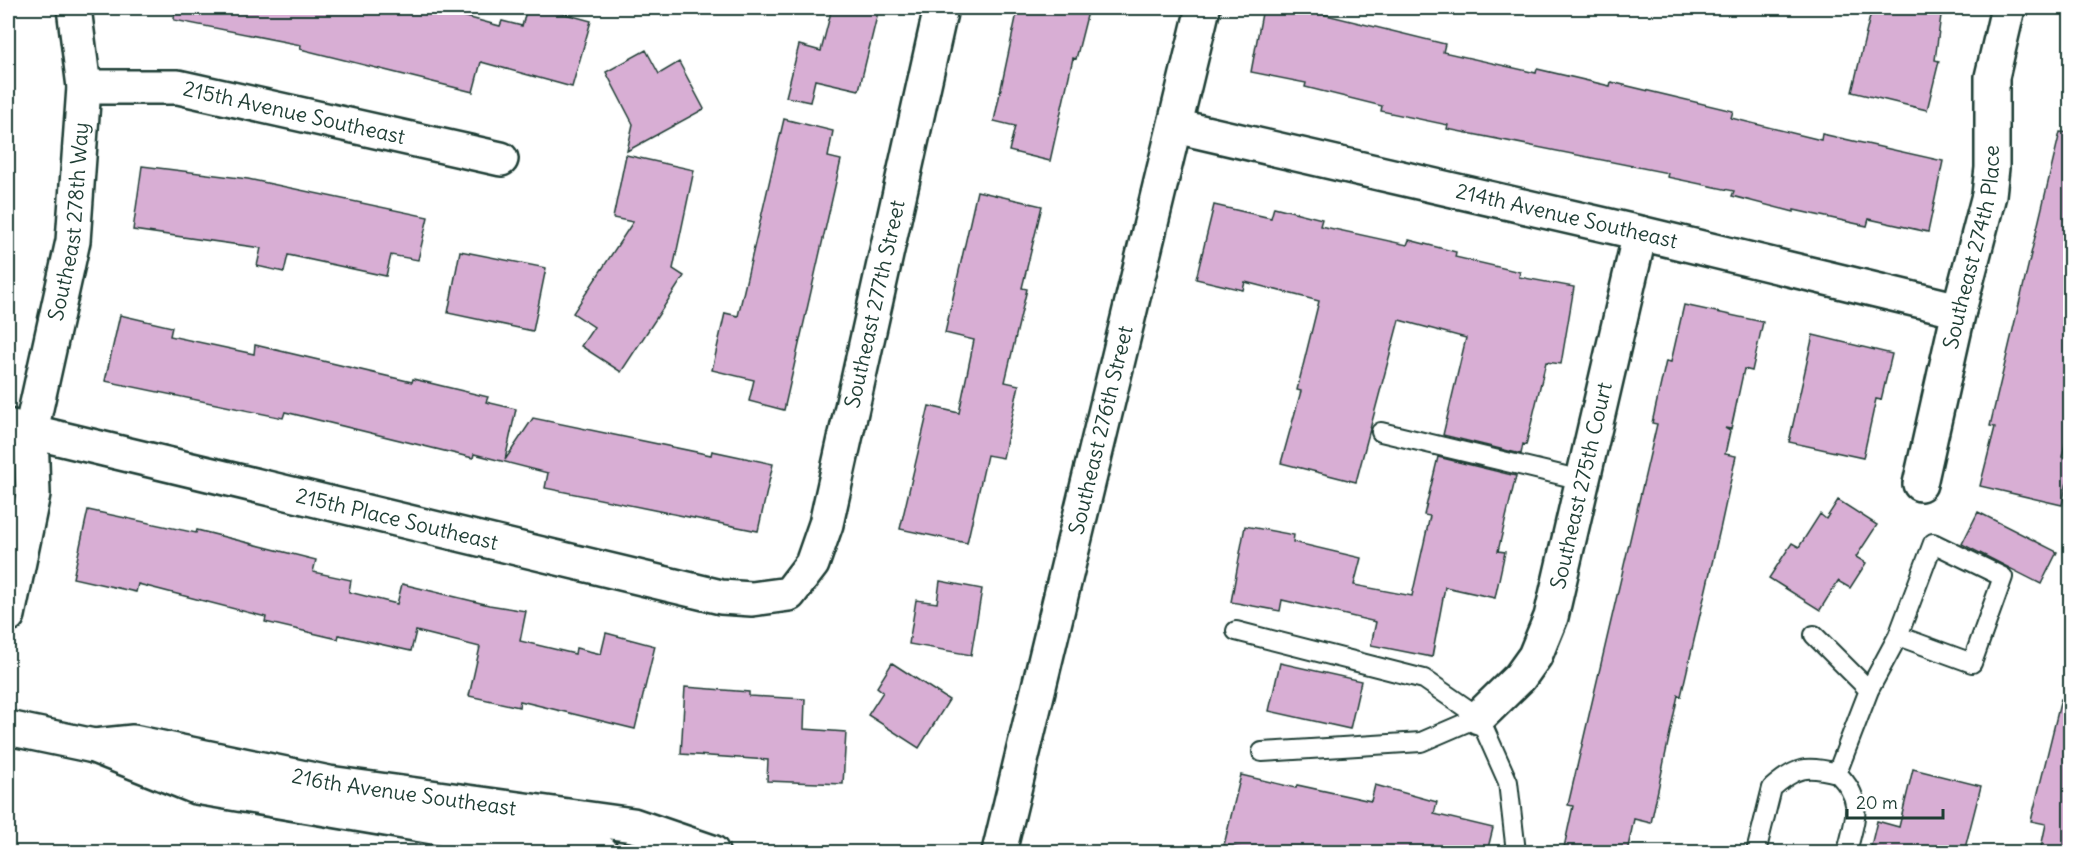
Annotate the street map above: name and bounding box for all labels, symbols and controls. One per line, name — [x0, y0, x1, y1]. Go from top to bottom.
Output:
street label: 215th Avenue Southeast — [181, 75, 408, 150]
street label: Southeast 278th Way — [42, 121, 94, 323]
street label: Southeast 274th Place — [1937, 145, 2005, 351]
street label: 214th Avenue Southeast — [1453, 177, 1680, 255]
street label: Southeast 277th Street — [838, 198, 911, 411]
street label: Southeast 276th Street — [1062, 323, 1139, 537]
street label: Southeast 275th Court — [1544, 380, 1618, 592]
street label: 215th Place Southeast — [293, 482, 501, 556]
street label: 216th Avenue Southeast — [289, 762, 518, 822]
scale bar — [1847, 782, 1943, 820]
text: 20 m — [1856, 791, 1898, 814]

